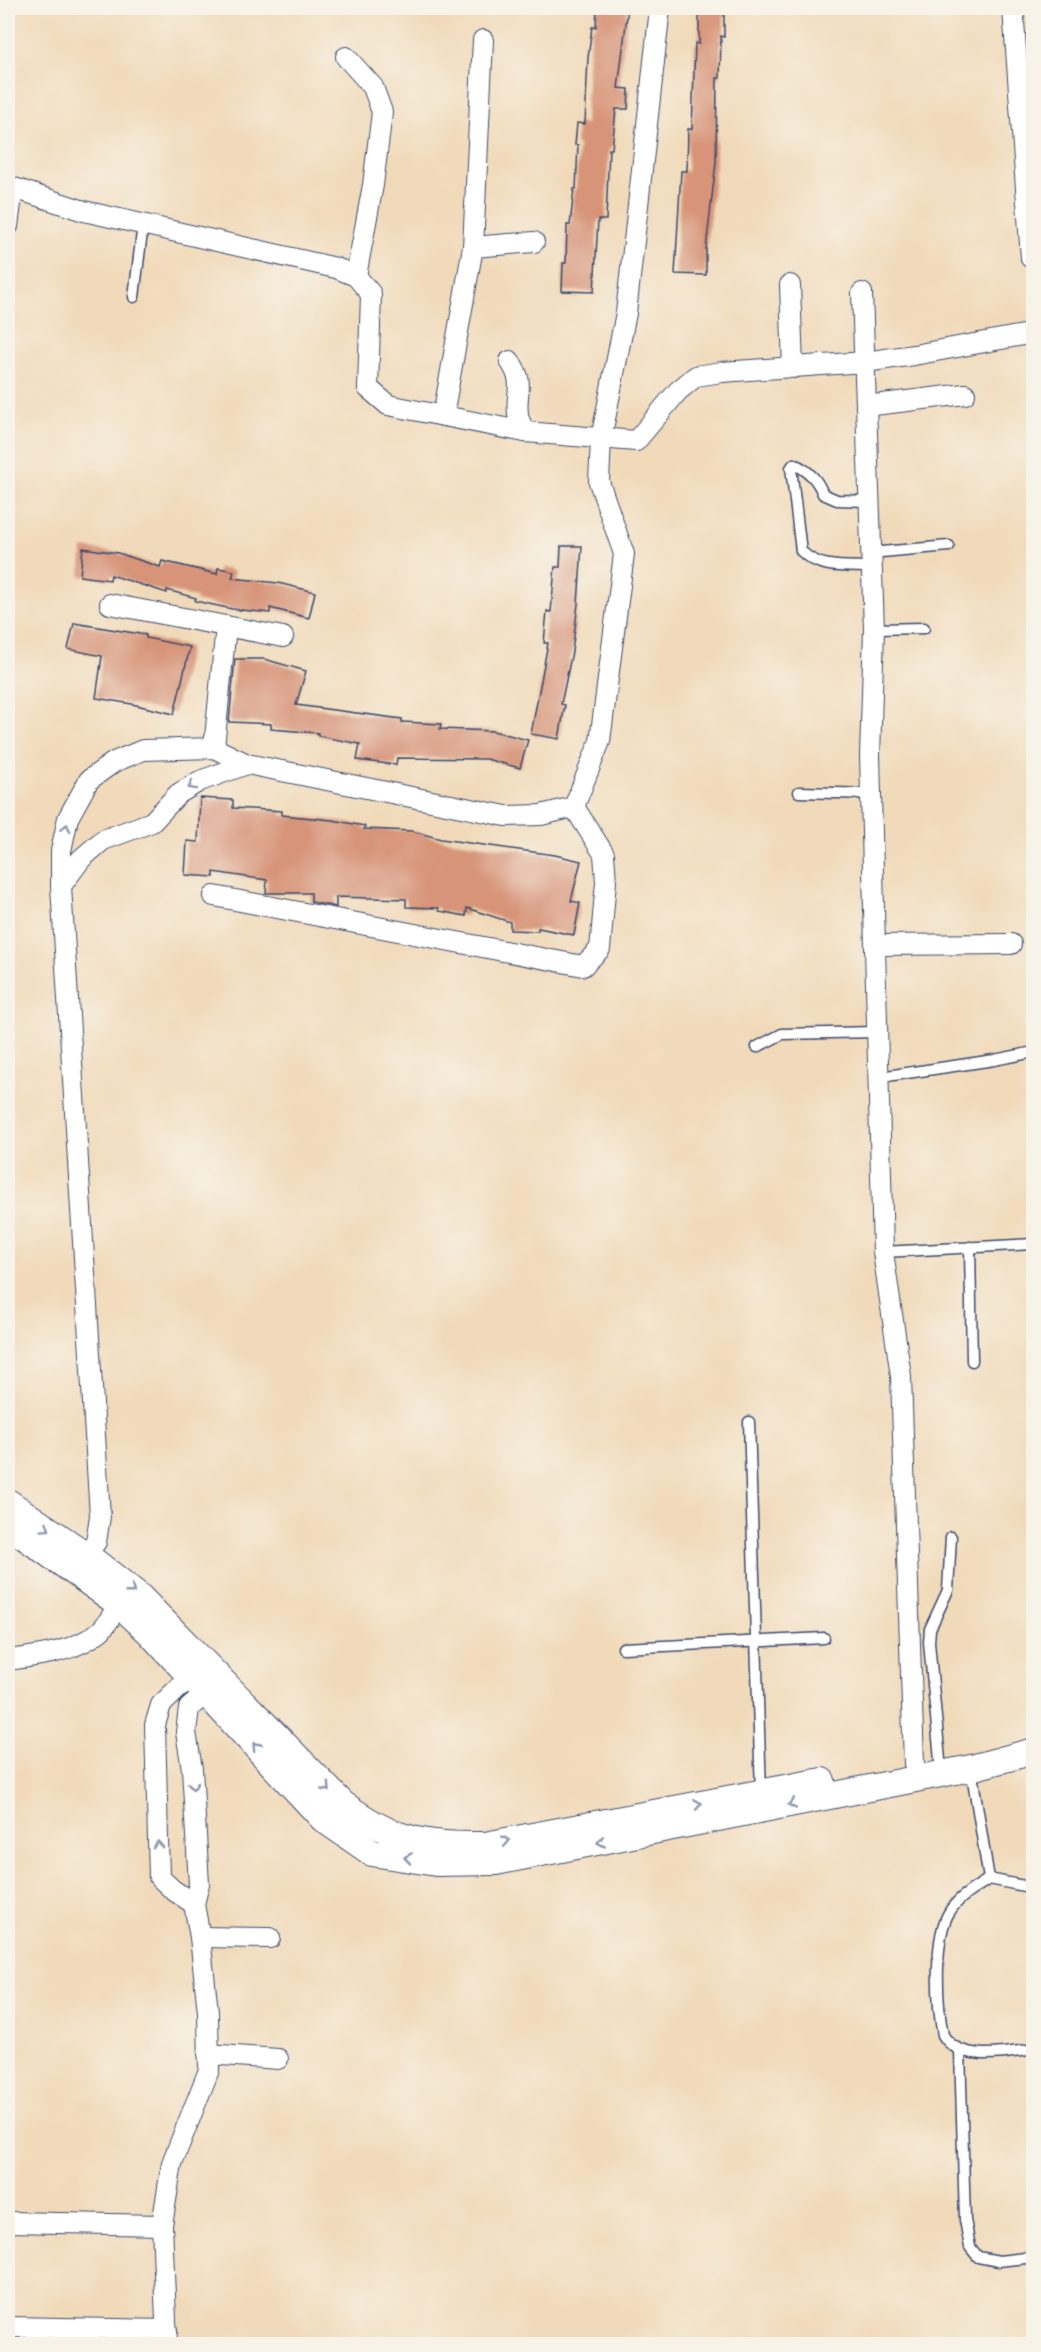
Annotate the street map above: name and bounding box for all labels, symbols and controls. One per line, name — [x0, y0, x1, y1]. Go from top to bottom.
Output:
one-way arrow — [188, 779, 199, 790]
one-way arrow — [59, 823, 72, 833]
one-way arrow — [39, 1521, 50, 1532]
one-way arrow — [124, 1583, 135, 1594]
one-way arrow — [252, 1742, 263, 1753]
one-way arrow — [320, 1780, 331, 1791]
one-way arrow — [187, 1782, 200, 1791]
one-way arrow — [787, 1797, 797, 1810]
one-way arrow — [692, 1798, 702, 1811]
one-way arrow — [501, 1835, 511, 1848]
one-way arrow — [596, 1835, 606, 1848]
one-way arrow — [152, 1840, 165, 1849]
one-way arrow — [403, 1853, 413, 1865]

